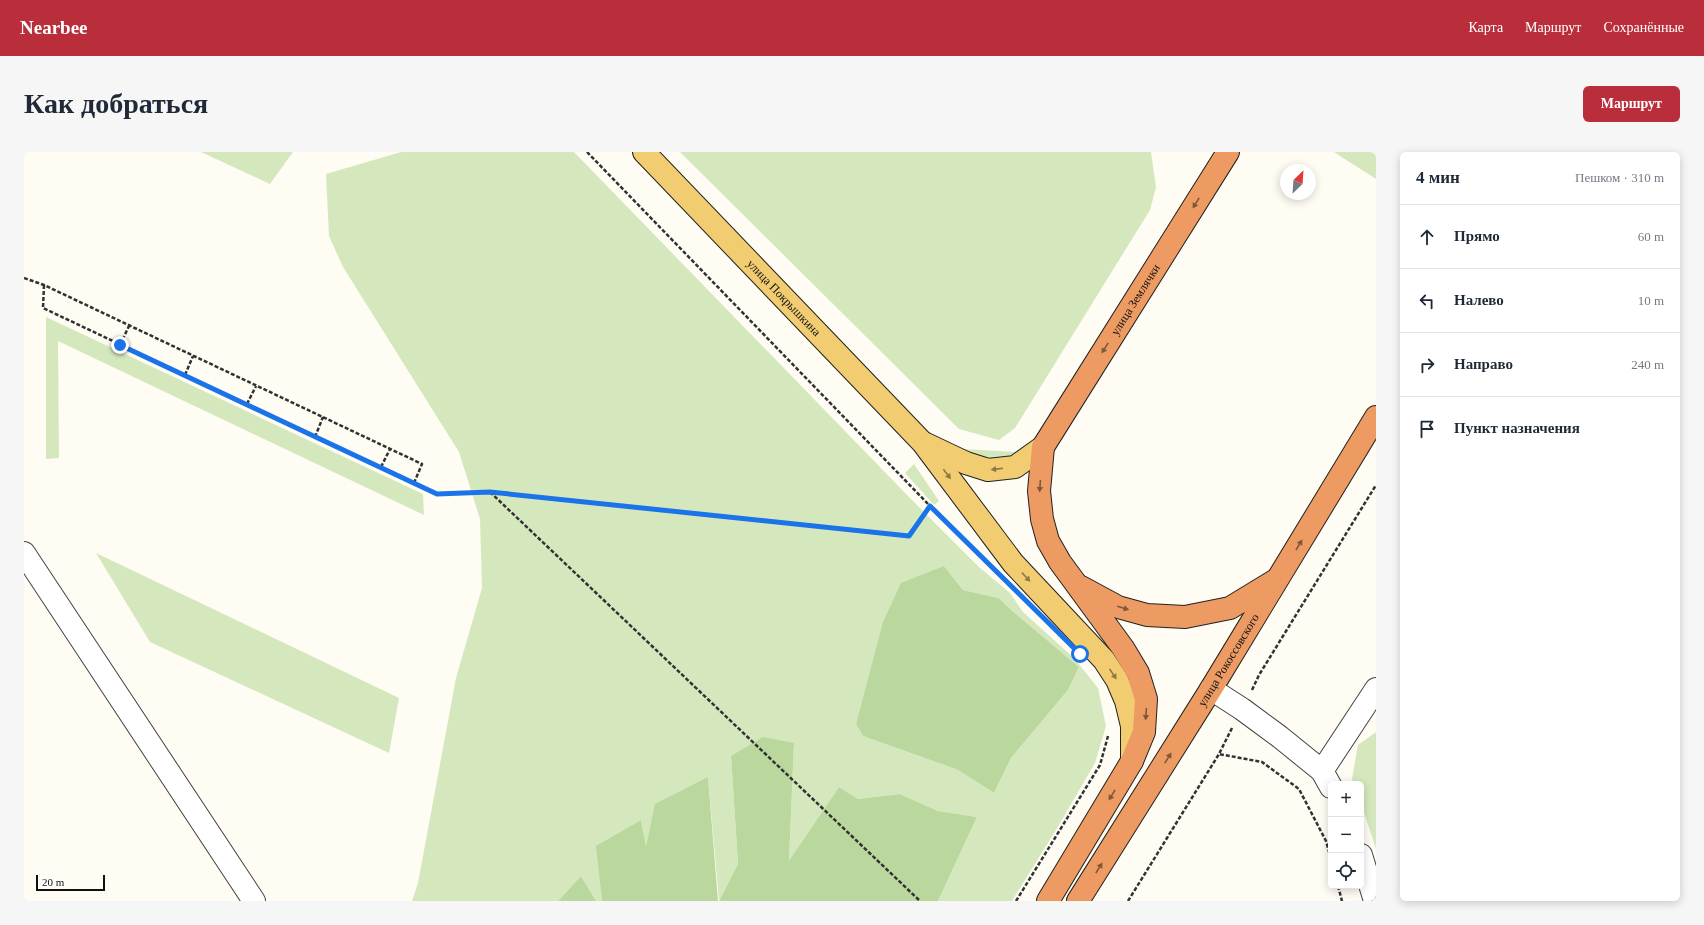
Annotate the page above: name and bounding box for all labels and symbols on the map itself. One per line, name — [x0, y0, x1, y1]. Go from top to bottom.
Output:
north arrow — [1280, 164, 1316, 200]
one-way arrow — [1192, 197, 1199, 208]
street label: улица Покрышкина — [744, 257, 824, 339]
street label: улица Землячки — [1108, 261, 1163, 338]
route end — [111, 336, 129, 354]
one-way arrow — [1101, 342, 1108, 354]
one-way arrow — [991, 466, 1003, 472]
one-way arrow — [943, 469, 951, 480]
one-way arrow — [1037, 479, 1043, 492]
one-way arrow — [1295, 539, 1302, 551]
one-way arrow — [1021, 572, 1031, 582]
one-way arrow — [1117, 605, 1129, 611]
street label: улица Рокоссовского — [1195, 611, 1262, 709]
route start — [1071, 645, 1089, 663]
one-way arrow — [1109, 668, 1117, 679]
one-way arrow — [1142, 708, 1149, 720]
one-way arrow — [1164, 752, 1171, 764]
one-way arrow — [1108, 790, 1116, 800]
one-way arrow — [1095, 862, 1102, 874]
scale bar — [36, 873, 105, 892]

